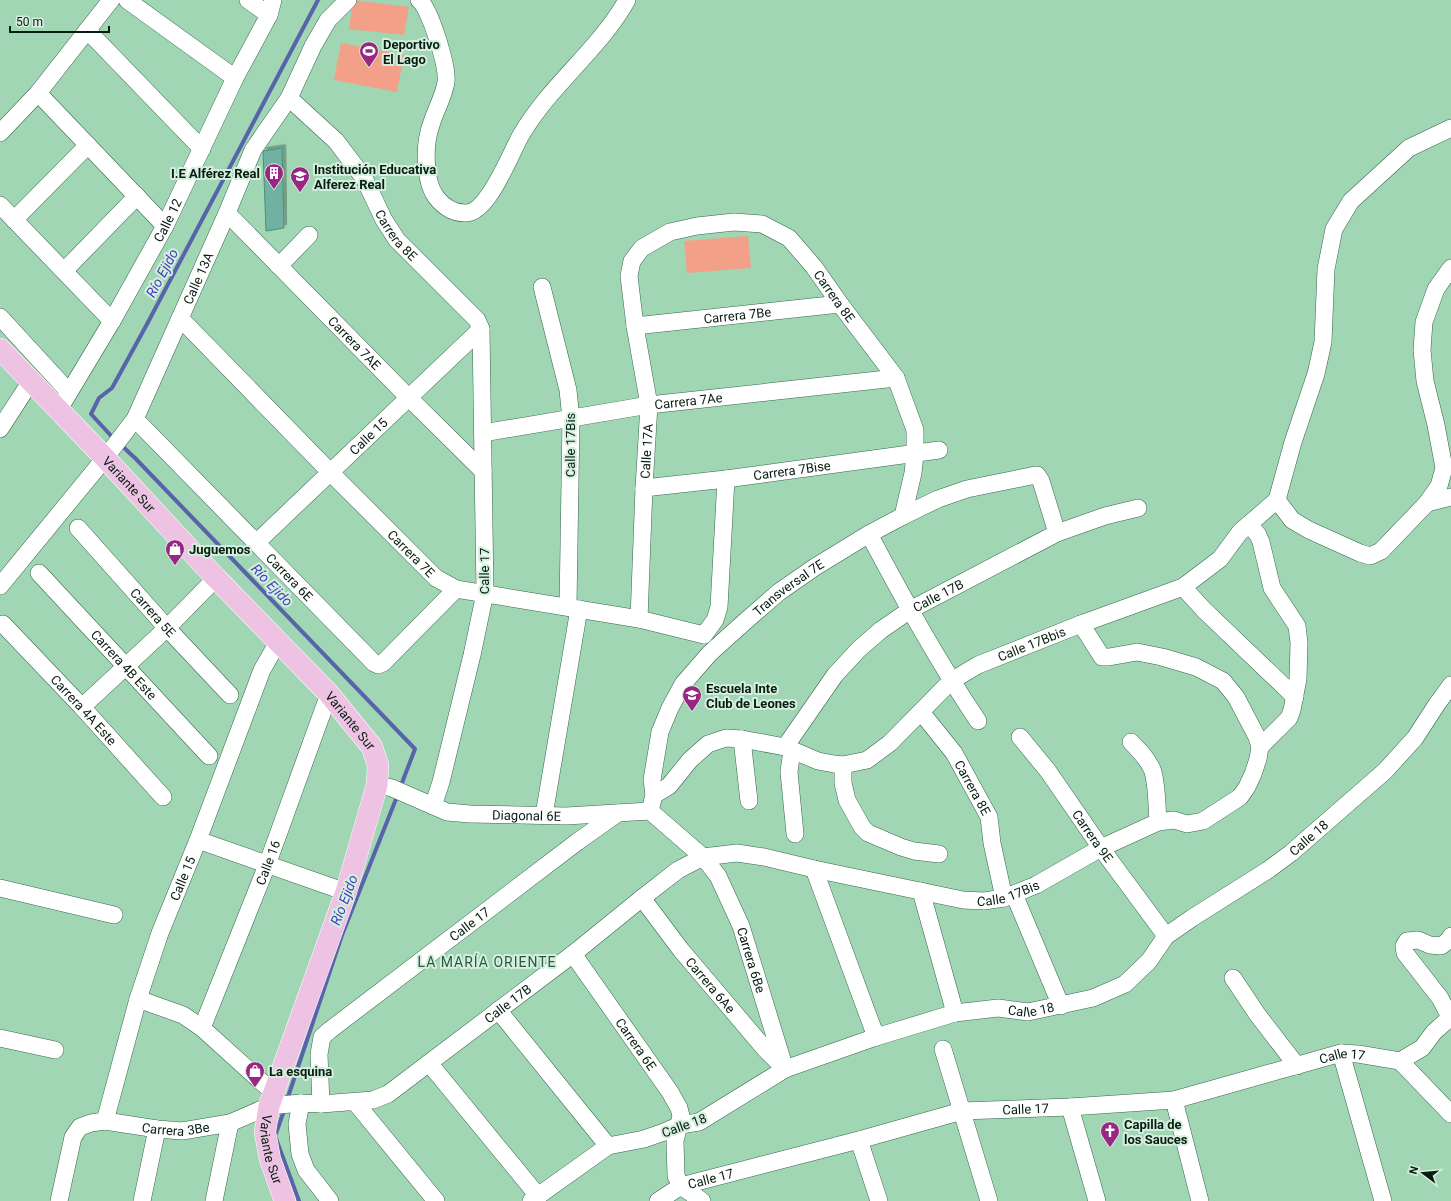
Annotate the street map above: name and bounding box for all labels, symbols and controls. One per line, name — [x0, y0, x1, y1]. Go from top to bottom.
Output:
scale bar — [10, 8, 109, 34]
text: 50 m — [16, 15, 43, 29]
place label: Deportivo El Lago — [383, 37, 440, 67]
sports icon: Deportivo El Lago — [358, 40, 380, 68]
building icon: I.E Alférez Real — [263, 162, 285, 190]
place label: Institución Educativa Alferez Real — [314, 162, 436, 192]
school or university icon: Institución Educativa Alferez Real — [289, 165, 311, 193]
place label: I.E Alférez Real — [171, 166, 260, 181]
street label: Calle 12 — [151, 196, 185, 245]
street label: Carrera 8E — [372, 207, 420, 264]
water label: Río Ejido — [143, 246, 182, 300]
street label: Calle 13A — [180, 250, 217, 307]
street label: Carrera 8E — [811, 267, 858, 325]
street label: Carrera 7Be — [703, 304, 772, 327]
street label: Carrera 7AE — [325, 313, 384, 373]
street label: Carrera 7Ae — [654, 390, 723, 412]
street label: Calle 17Bis — [563, 412, 578, 477]
street label: Calle 15 — [347, 415, 391, 458]
street label: Calle 17A — [638, 423, 656, 479]
street label: Variante Sur — [99, 453, 159, 516]
street label: Carrera 7Bise — [752, 458, 832, 483]
street label: Carrera 7E — [384, 527, 438, 580]
shop icon: Juguemos — [164, 538, 186, 566]
place label: Juguemos — [189, 542, 251, 557]
street label: Calle 17 — [477, 548, 492, 594]
street label: Carrera 6E — [263, 550, 316, 604]
street label: Transversal 7E — [750, 556, 827, 619]
water label: Río Ejido — [248, 561, 296, 610]
street label: Calle 17B — [911, 576, 966, 615]
street label: Carrera 5E — [127, 585, 178, 640]
street label: Calle 17Bbis — [995, 624, 1068, 664]
street label: Carrera 4B Este — [88, 627, 160, 703]
street label: Carrera 4A Este — [48, 672, 120, 748]
place label: Escuela Inte Club de Leones — [706, 681, 796, 711]
school or university icon: Escuela Inte Club de Leones — [681, 684, 703, 712]
street label: Variante Sur — [322, 689, 379, 754]
street label: Carrera 8E — [951, 758, 994, 818]
street label: Diagonal 6E — [492, 807, 561, 824]
street label: Carrera 9E — [1069, 807, 1116, 865]
street label: Calle 18 — [1286, 817, 1331, 859]
street label: Calle 16 — [253, 838, 283, 887]
street label: Calle 15 — [167, 854, 199, 903]
water label: Río Ejido — [327, 872, 361, 927]
street label: Calle 17Bis — [977, 877, 1042, 909]
street label: Calle 17 — [447, 904, 493, 944]
street label: Carrera 6Be — [734, 925, 768, 995]
district label: LA MARÍA ORIENTE — [417, 953, 557, 970]
street label: Carrera 6Ae — [683, 954, 738, 1016]
street label: Calle 17B — [482, 981, 534, 1026]
street label: Calle 18 — [1007, 1000, 1056, 1020]
street label: Carrera 6E — [612, 1015, 659, 1073]
street label: Calle 17 — [1318, 1046, 1366, 1067]
shop icon: La esquina — [244, 1060, 266, 1088]
place label: La esquina — [269, 1064, 332, 1079]
street label: Calle 17 — [1002, 1101, 1049, 1118]
street label: Calle 18 — [660, 1110, 709, 1140]
street label: Variante Sur — [257, 1114, 285, 1186]
place label: Capilla de los Sauces — [1124, 1117, 1188, 1147]
street label: Carrera 3Be — [141, 1120, 211, 1139]
church icon: Capilla de los Sauces — [1099, 1120, 1121, 1148]
north arrow — [1403, 1153, 1443, 1193]
text: N — [1407, 1165, 1421, 1176]
street label: Calle 17 — [686, 1166, 735, 1192]

